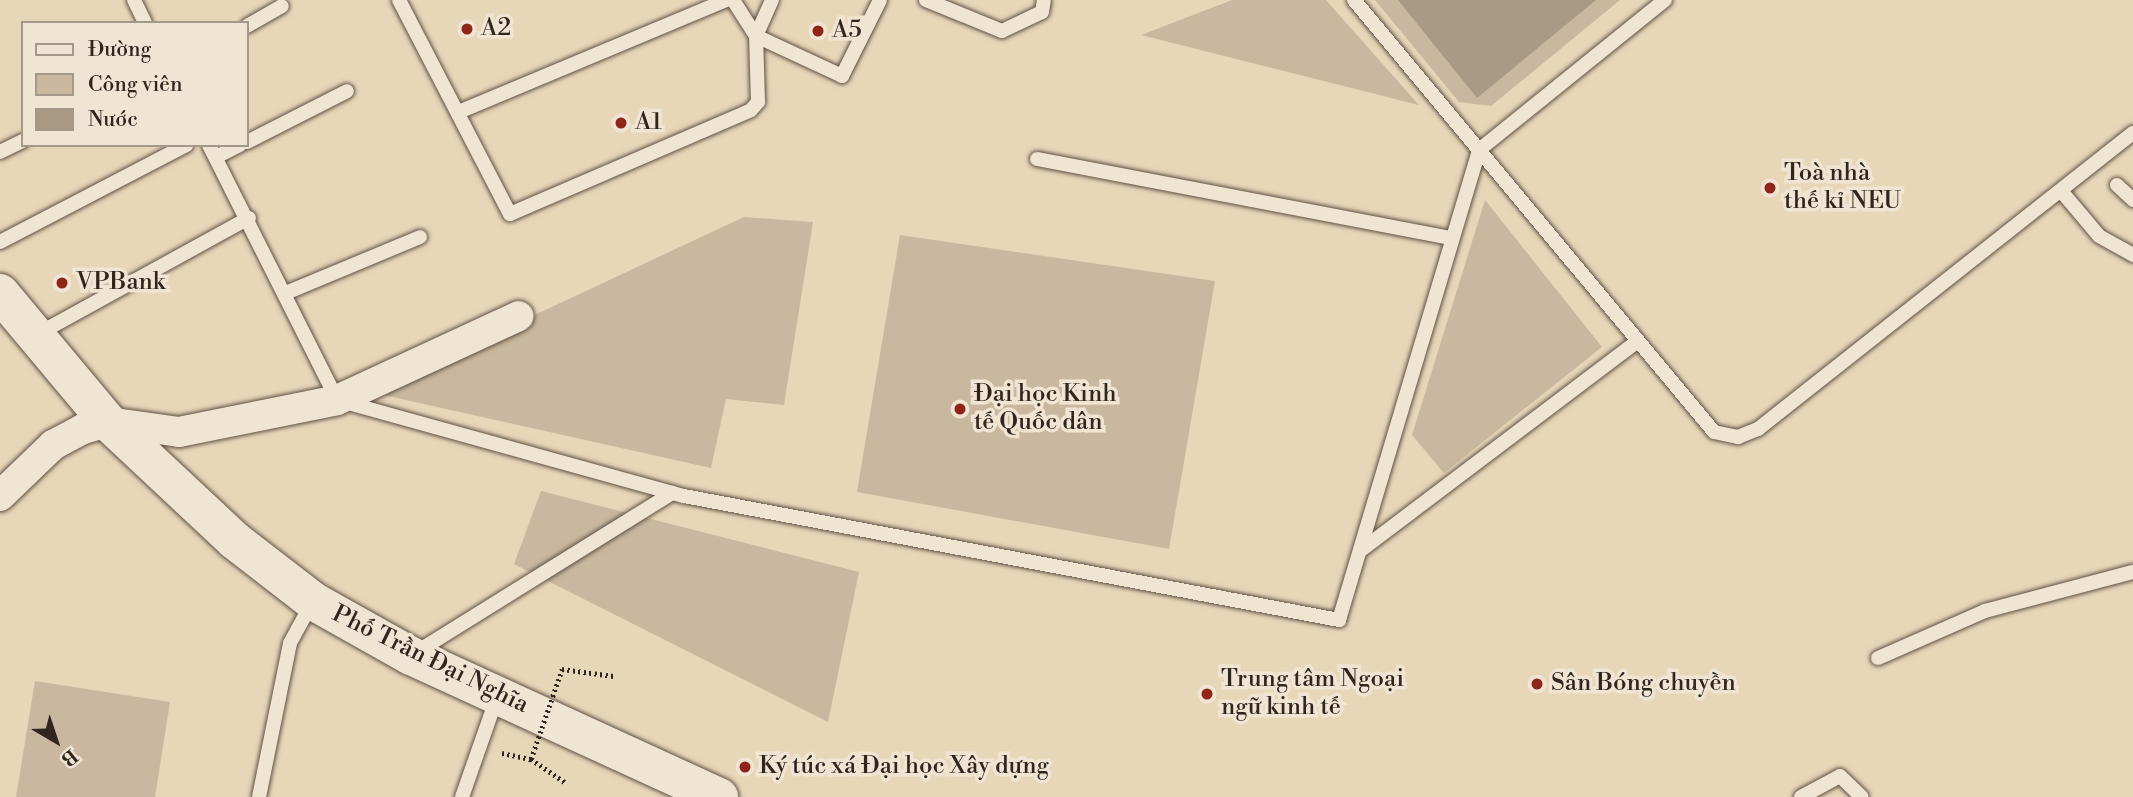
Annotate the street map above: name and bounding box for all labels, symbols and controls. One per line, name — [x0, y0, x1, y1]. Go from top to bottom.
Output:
place label: A2 — [481, 15, 511, 43]
place label: A5 — [832, 17, 862, 45]
legend — [21, 21, 248, 147]
marker: A2 — [459, 21, 475, 37]
marker: A5 — [810, 23, 826, 39]
text: Đường — [88, 37, 151, 63]
text: Công viên — [88, 72, 182, 98]
text: Nước — [88, 107, 138, 133]
place label: A1 — [635, 109, 662, 137]
marker: A1 — [613, 115, 629, 131]
place label: Toà nhà thế kỉ NEU — [1784, 160, 1901, 216]
marker: Toà nhà thế kỉ NEU — [1762, 180, 1778, 196]
place label: VPBank — [76, 269, 165, 297]
marker: VPBank — [54, 275, 70, 291]
place label: Đại học Kinh tế Quốc dân — [974, 381, 1117, 437]
marker: Đại học Kinh tế Quốc dân — [952, 401, 968, 417]
street label: Phố Trần Đại Nghĩa — [327, 600, 533, 720]
place label: Trung tâm Ngoại ngữ kinh tế — [1221, 666, 1404, 722]
place label: Sân Bóng chuyền — [1551, 670, 1736, 698]
marker: Sân Bóng chuyền — [1529, 676, 1545, 692]
marker: Trung tâm Ngoại ngữ kinh tế — [1199, 686, 1215, 702]
north arrow — [21, 706, 91, 776]
text: B — [56, 744, 82, 771]
place label: Ký túc xá Đại học Xây dựng — [759, 753, 1049, 781]
marker: Ký túc xá Đại học Xây dựng — [737, 759, 753, 775]

